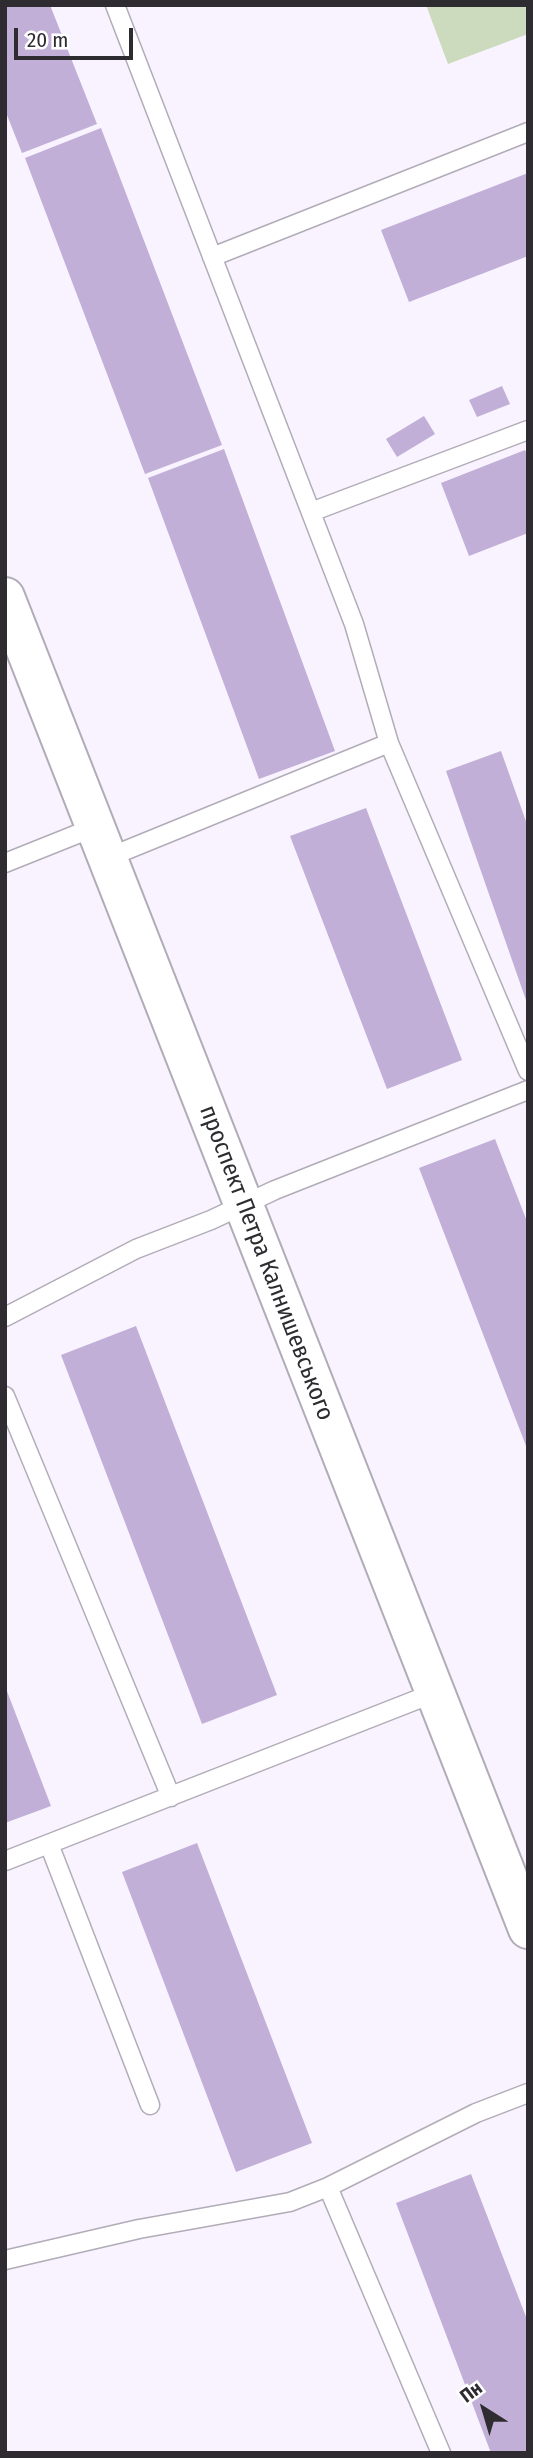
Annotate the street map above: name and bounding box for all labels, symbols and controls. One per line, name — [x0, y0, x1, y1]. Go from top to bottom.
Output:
scale bar — [18, 14, 136, 58]
text: 20 m — [27, 27, 68, 53]
street label: проспект Петра Калнишевського — [193, 1102, 339, 1424]
north arrow — [449, 2374, 519, 2444]
text: Пн — [456, 2376, 487, 2407]

